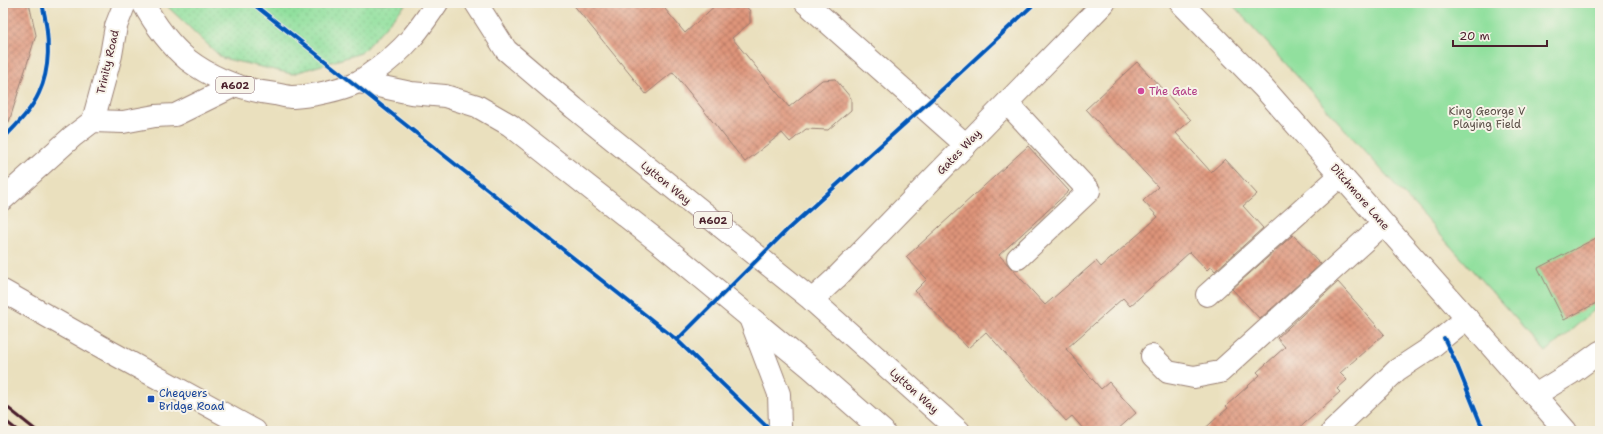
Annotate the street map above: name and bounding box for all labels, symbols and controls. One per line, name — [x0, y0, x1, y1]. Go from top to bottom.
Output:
scale bar — [1453, 22, 1547, 48]
street label: Trinity Road — [93, 28, 123, 96]
text: 20 m — [1459, 28, 1490, 44]
road number: A602 — [216, 77, 254, 93]
place label: The Gate — [1149, 84, 1198, 99]
marker: The Gate — [1136, 86, 1146, 96]
park label: King George V Playing Field — [1449, 104, 1526, 132]
street label: Gates Way — [934, 126, 984, 178]
street label: Lytton Way — [638, 158, 694, 208]
street label: Ditchmore Lane — [1327, 161, 1393, 233]
road number: A602 — [694, 212, 732, 228]
street label: Lytton Way — [886, 365, 942, 417]
place label: Chequers Bridge Road — [159, 386, 224, 414]
marker: Chequers Bridge Road — [146, 394, 156, 404]

